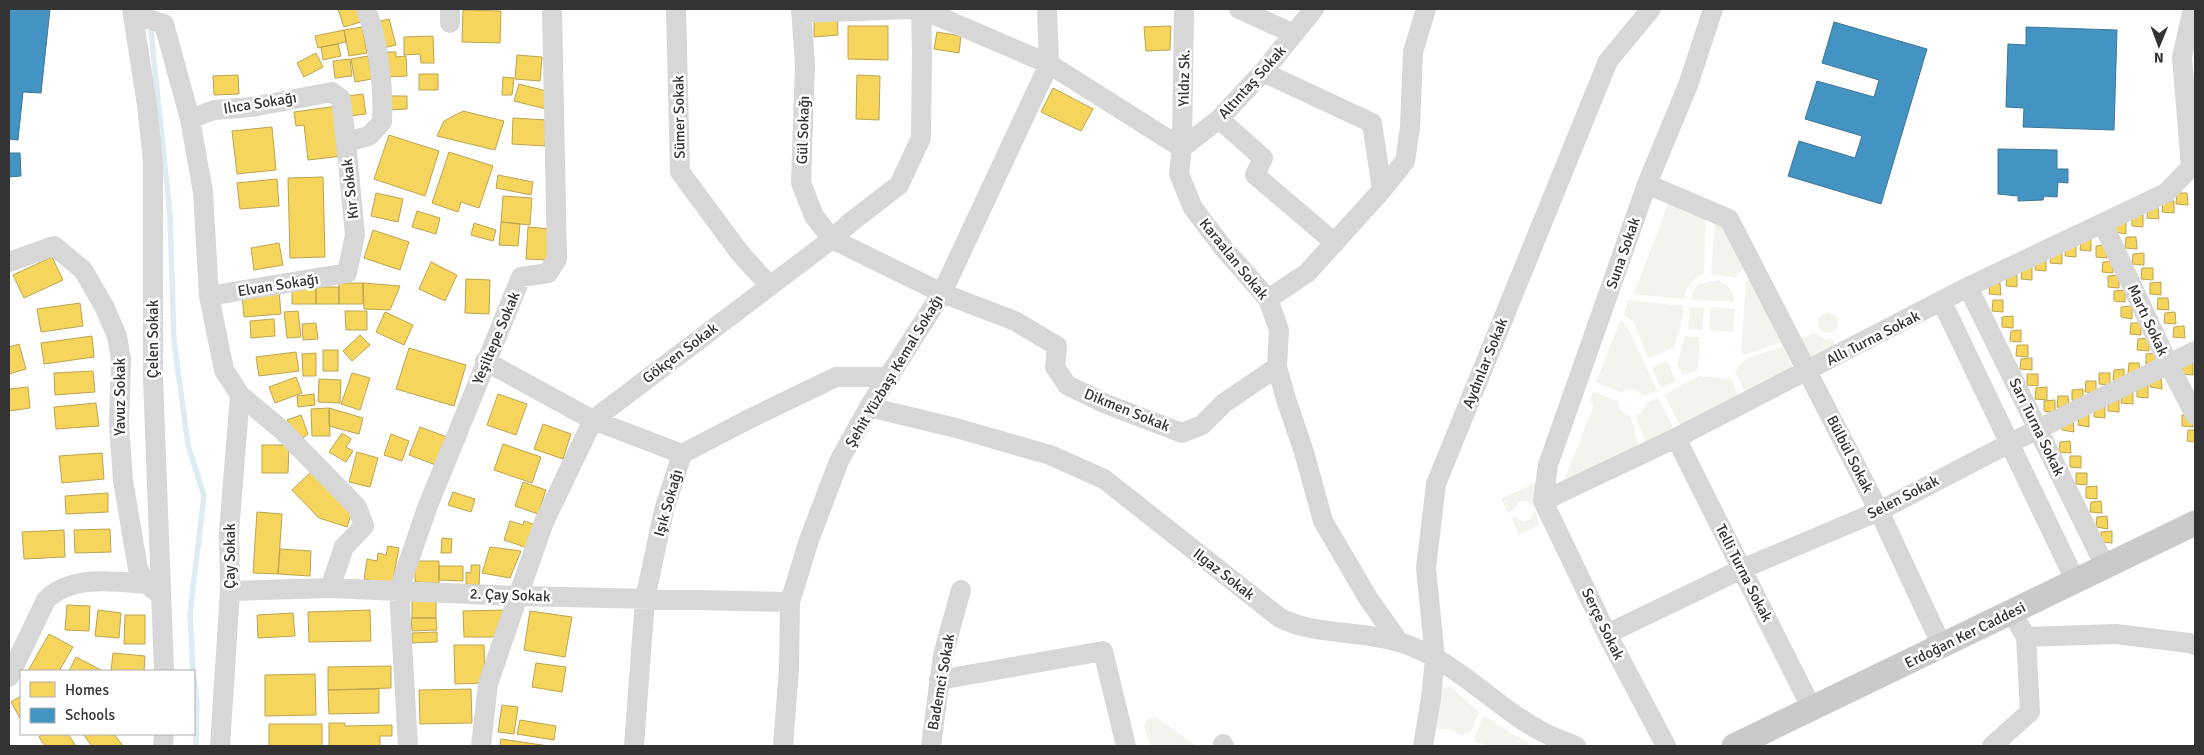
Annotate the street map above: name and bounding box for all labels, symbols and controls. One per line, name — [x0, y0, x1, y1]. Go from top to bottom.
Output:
north arrow — [2134, 20, 2184, 70]
street label: Altıntaş Sokak — [1214, 41, 1290, 122]
street label: Yıldız Sk. — [1175, 49, 1193, 107]
text: N — [2154, 49, 2164, 66]
street label: Sümer Sokak — [669, 75, 689, 159]
street label: Ilıca Sokağı — [222, 88, 298, 118]
street label: Gül Sokağı — [793, 95, 813, 165]
street label: Kır Sokak — [338, 157, 362, 220]
street label: Suna Sokak — [1602, 214, 1644, 291]
street label: Karaalan Sokak — [1196, 215, 1273, 304]
street label: Elvan Sokağı — [236, 270, 320, 300]
street label: Martı Sokak — [2124, 281, 2173, 359]
street label: Yeşiltepe Sokak — [468, 288, 524, 387]
street label: Şehit Yüzbaşı Kemal Sokağı — [841, 292, 947, 450]
street label: Çelen Sokak — [144, 299, 162, 378]
street label: Allı Turna Sokak — [1823, 306, 1923, 369]
street label: Aydınlar Sokak — [1459, 315, 1511, 411]
street label: Gökçen Sokak — [639, 319, 722, 387]
street label: Yavuz Sokak — [111, 358, 129, 436]
street label: Sarı Turna Sokak — [2005, 375, 2069, 479]
street label: Dikmen Sokak — [1081, 385, 1173, 436]
street label: Bülbül Sokak — [1823, 412, 1877, 496]
street label: Işık Sokağı — [650, 467, 686, 539]
street label: Selen Sokak — [1864, 471, 1942, 523]
street label: Telli Turna Sokak — [1712, 521, 1777, 625]
street label: Çay Sokak — [221, 523, 239, 589]
street label: Ilgaz Sokak — [1190, 544, 1259, 604]
street label: 2. Çay Sokak — [469, 585, 551, 605]
street label: Serçe Sokak — [1578, 585, 1628, 663]
street label: Erdoğan Ker Caddesi — [1902, 598, 2028, 672]
street label: Bademci Sokak — [924, 632, 958, 732]
legend — [20, 670, 195, 735]
text: Homes — [65, 681, 109, 699]
text: Schools — [65, 706, 116, 724]

